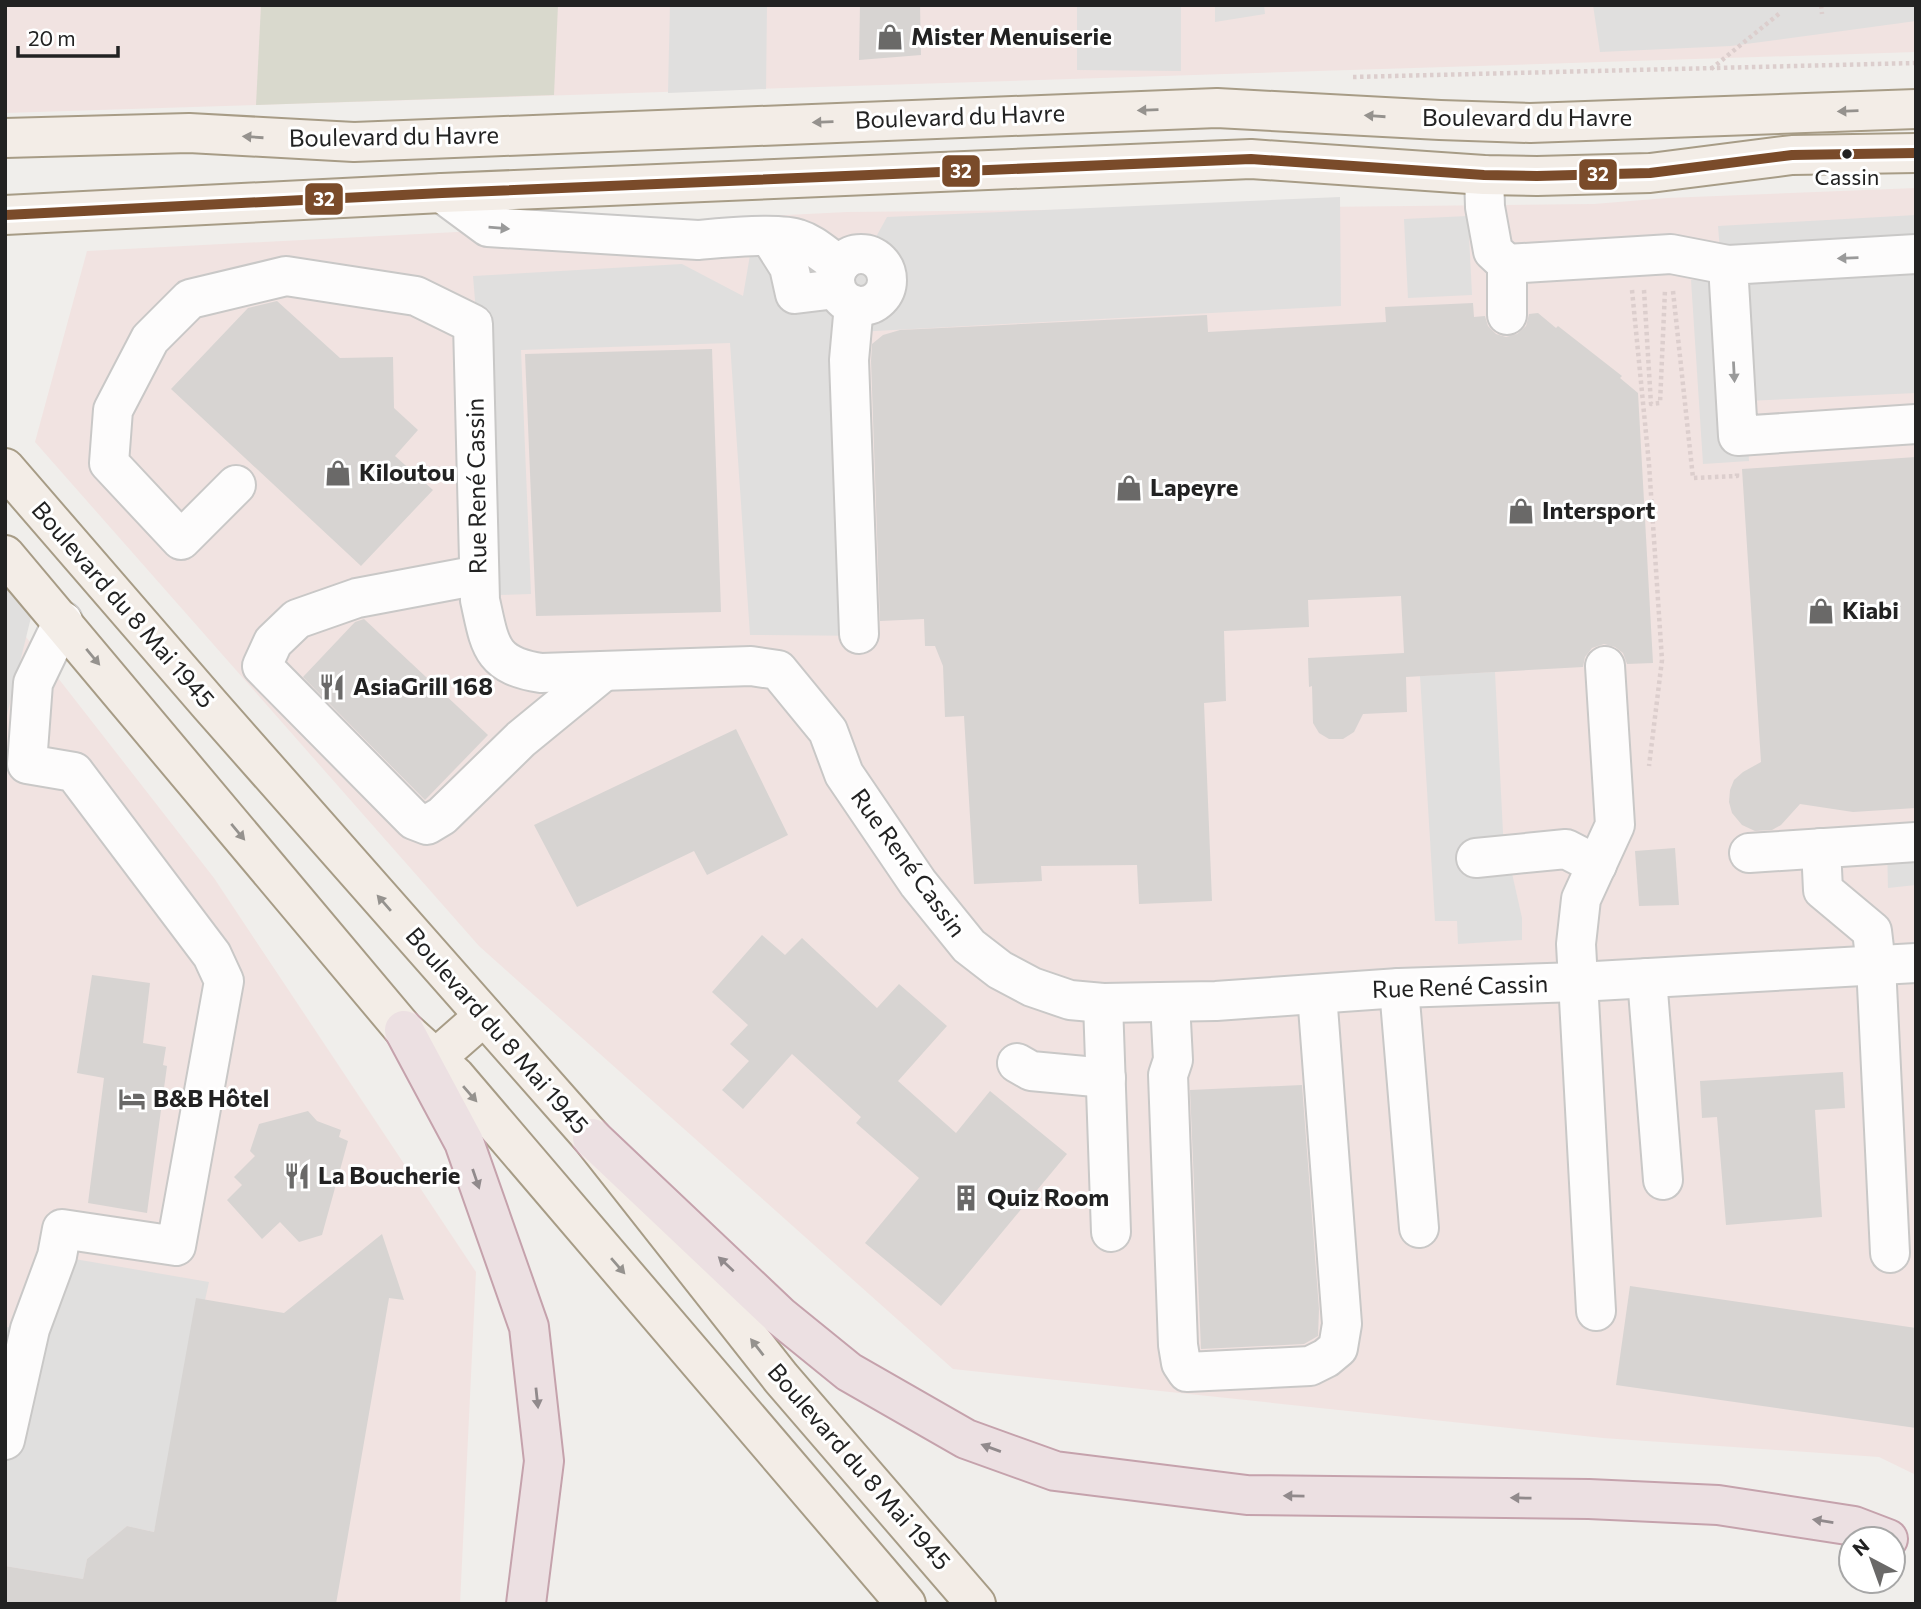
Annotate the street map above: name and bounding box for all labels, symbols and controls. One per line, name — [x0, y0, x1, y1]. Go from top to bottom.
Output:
scale bar — [18, 14, 117, 58]
place label: Mister Menuiserie — [911, 21, 1112, 50]
shop icon: Mister Menuiserie — [875, 22, 905, 52]
text: 20 m — [28, 25, 76, 50]
street label: Boulevard du Havre — [854, 97, 1065, 134]
street label: Boulevard du Havre — [1422, 102, 1632, 131]
one-way arrow — [1137, 105, 1159, 116]
one-way arrow — [1836, 105, 1858, 117]
one-way arrow — [1364, 111, 1386, 122]
one-way arrow — [812, 117, 834, 128]
street label: Boulevard du Havre — [289, 119, 499, 152]
one-way arrow — [242, 131, 264, 142]
marker: Cassin — [1840, 147, 1854, 161]
line badge: 32 — [941, 154, 981, 188]
line badge: 32 — [1578, 158, 1618, 191]
text: 32 — [950, 159, 972, 182]
text: 32 — [1587, 162, 1609, 185]
place label: Cassin — [1815, 163, 1879, 190]
line badge: 32 — [304, 182, 344, 216]
text: 32 — [313, 187, 335, 210]
one-way arrow — [488, 222, 510, 233]
one-way arrow — [1836, 252, 1858, 263]
one-way arrow — [1729, 362, 1740, 384]
street label: Rue René Cassin — [459, 398, 492, 574]
place label: Kiloutou — [359, 457, 455, 486]
shop icon: Kiloutou — [323, 458, 353, 488]
place label: Lapeyre — [1150, 472, 1238, 501]
shop icon: Lapeyre — [1114, 473, 1144, 503]
street label: Boulevard du 8 Mai 1945 — [27, 495, 222, 713]
place label: Intersport — [1542, 495, 1655, 524]
shop icon: Intersport — [1506, 496, 1536, 526]
place label: Kiabi — [1842, 595, 1899, 624]
shop icon: Kiabi — [1806, 596, 1836, 626]
one-way arrow — [85, 648, 100, 666]
place label: AsiaGrill 168 — [353, 671, 493, 700]
restaurant icon: AsiaGrill 168 — [317, 672, 347, 702]
street label: Rue René Cassin — [846, 782, 973, 942]
one-way arrow — [231, 822, 246, 840]
one-way arrow — [377, 895, 393, 912]
street label: Boulevard du 8 Mai 1945 — [401, 921, 596, 1139]
street label: Rue René Cassin — [1371, 968, 1549, 1003]
place label: B&B Hôtel — [153, 1083, 269, 1112]
hotel icon: B&B Hôtel — [117, 1084, 147, 1114]
one-way arrow — [462, 1085, 477, 1102]
place label: La Boucherie — [318, 1160, 460, 1189]
restaurant icon: La Boucherie — [282, 1161, 312, 1191]
one-way arrow — [471, 1169, 482, 1190]
place label: Quiz Room — [987, 1182, 1109, 1211]
building icon: Quiz Room — [951, 1183, 981, 1213]
one-way arrow — [718, 1257, 735, 1273]
one-way arrow — [610, 1258, 625, 1275]
one-way arrow — [749, 1339, 764, 1357]
street label: Boulevard du 8 Mai 1945 — [763, 1357, 958, 1575]
one-way arrow — [531, 1387, 542, 1409]
one-way arrow — [981, 1442, 1002, 1453]
one-way arrow — [1282, 1490, 1304, 1502]
one-way arrow — [1510, 1492, 1532, 1504]
one-way arrow — [1812, 1515, 1834, 1526]
north arrow — [1837, 1525, 1907, 1595]
text: N — [1848, 1533, 1873, 1560]

